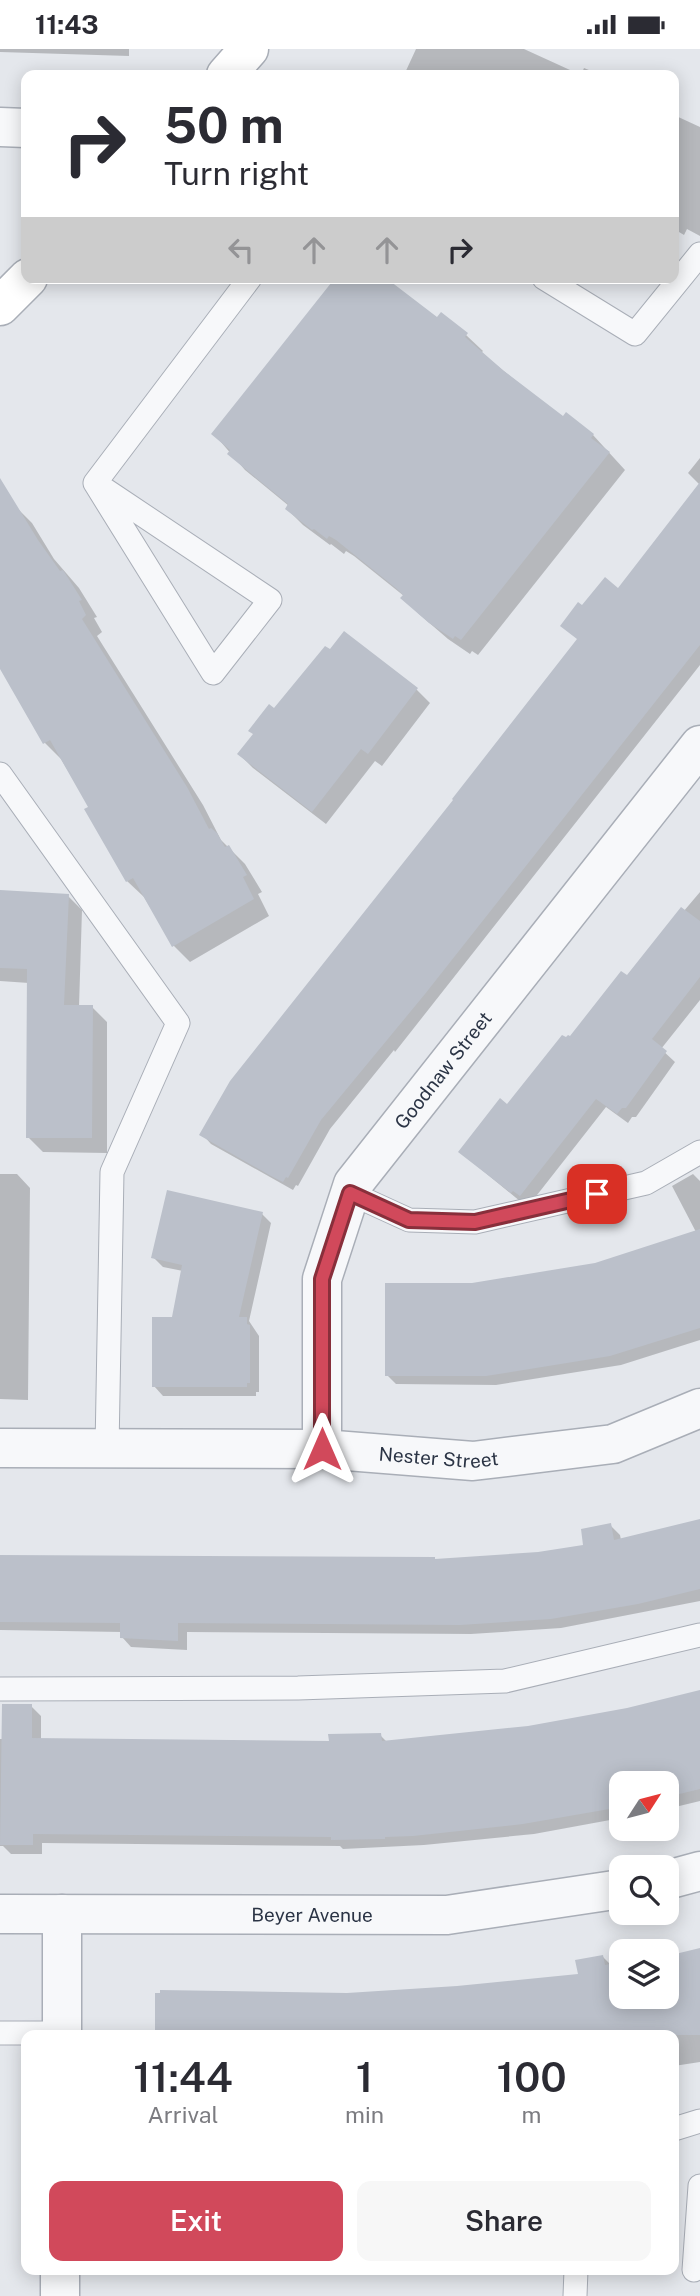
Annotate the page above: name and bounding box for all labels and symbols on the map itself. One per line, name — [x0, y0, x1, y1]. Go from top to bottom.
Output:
street label: Goodnaw Street — [390, 1007, 496, 1133]
pin — [567, 1164, 627, 1224]
position arrow — [285, 1412, 359, 1486]
street label: Nester Street — [378, 1443, 500, 1472]
north arrow — [609, 1771, 679, 1841]
street label: Beyer Avenue — [251, 1904, 373, 1926]

